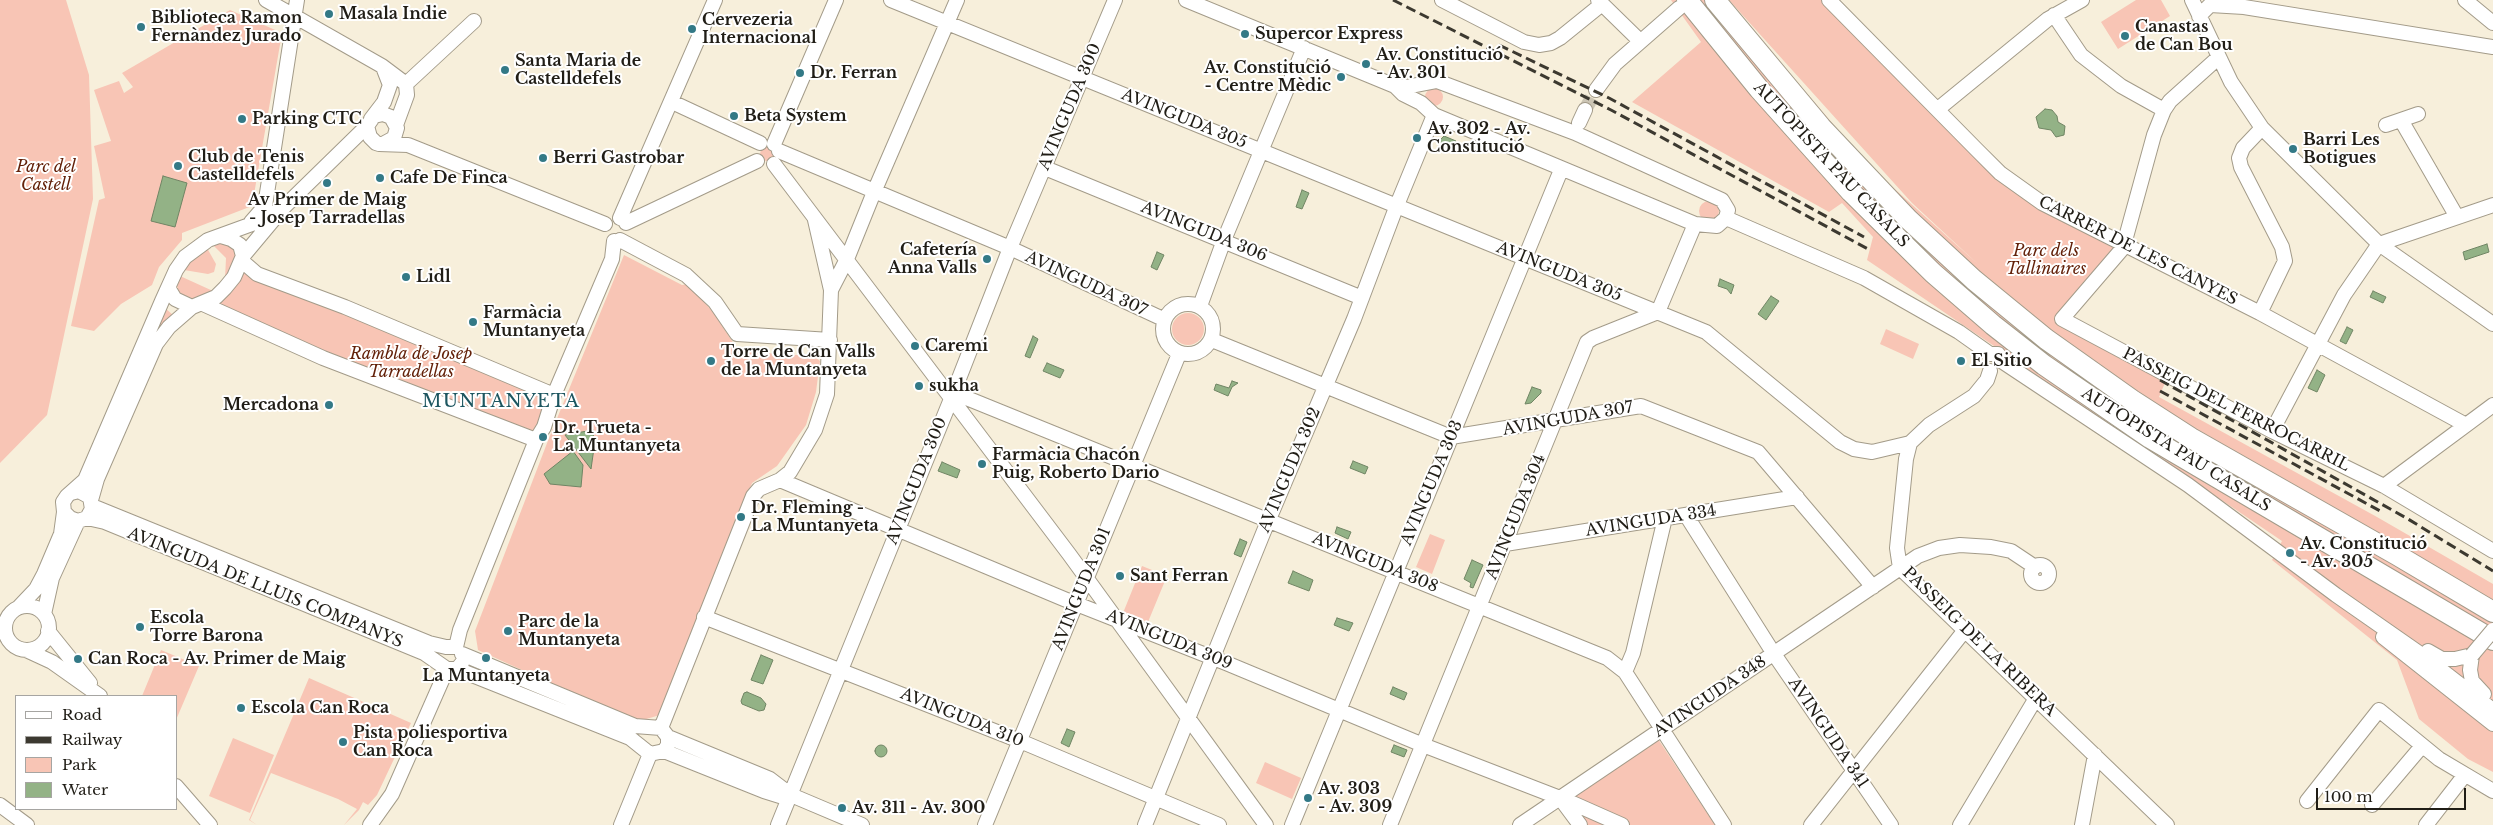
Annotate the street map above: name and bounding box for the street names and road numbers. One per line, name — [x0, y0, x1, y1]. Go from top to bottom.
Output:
street label: AVINGUDA 300 — [1035, 41, 1105, 173]
street label: AUTOPISTA PAU CASALS — [1749, 78, 1913, 252]
street label: AVINGUDA 305 — [1119, 85, 1249, 153]
street label: CARRER DE LES CANYES — [2035, 192, 2241, 310]
street label: AVINGUDA 306 — [1138, 198, 1270, 266]
street label: AVINGUDA 305 — [1494, 238, 1624, 306]
street label: AVINGUDA 307 — [1022, 247, 1150, 321]
street label: PASSEIG DEL FERROCARRIL — [2119, 344, 2353, 476]
street label: AUTOPISTA PAU CASALS — [2078, 384, 2274, 516]
street label: AVINGUDA 307 — [1501, 398, 1635, 440]
street label: AVINGUDA 302 — [1255, 405, 1325, 535]
street label: AVINGUDA 300 — [883, 415, 951, 547]
street label: AVINGUDA 303 — [1397, 418, 1467, 548]
street label: AVINGUDA 304 — [1482, 451, 1550, 583]
street label: AVINGUDA 334 — [1584, 501, 1718, 541]
street label: AVINGUDA DE LLUIS COMPANYS — [125, 524, 405, 652]
street label: AVINGUDA 301 — [1049, 525, 1115, 653]
street label: AVINGUDA 308 — [1309, 529, 1441, 597]
street label: PASSEIG DE LA RIBERA — [1898, 563, 2060, 721]
street label: AVINGUDA 309 — [1103, 606, 1235, 674]
street label: AVINGUDA 348 — [1650, 652, 1770, 742]
street label: AVINGUDA 341 — [1784, 674, 1872, 792]
street label: AVINGUDA 310 — [898, 685, 1026, 751]

